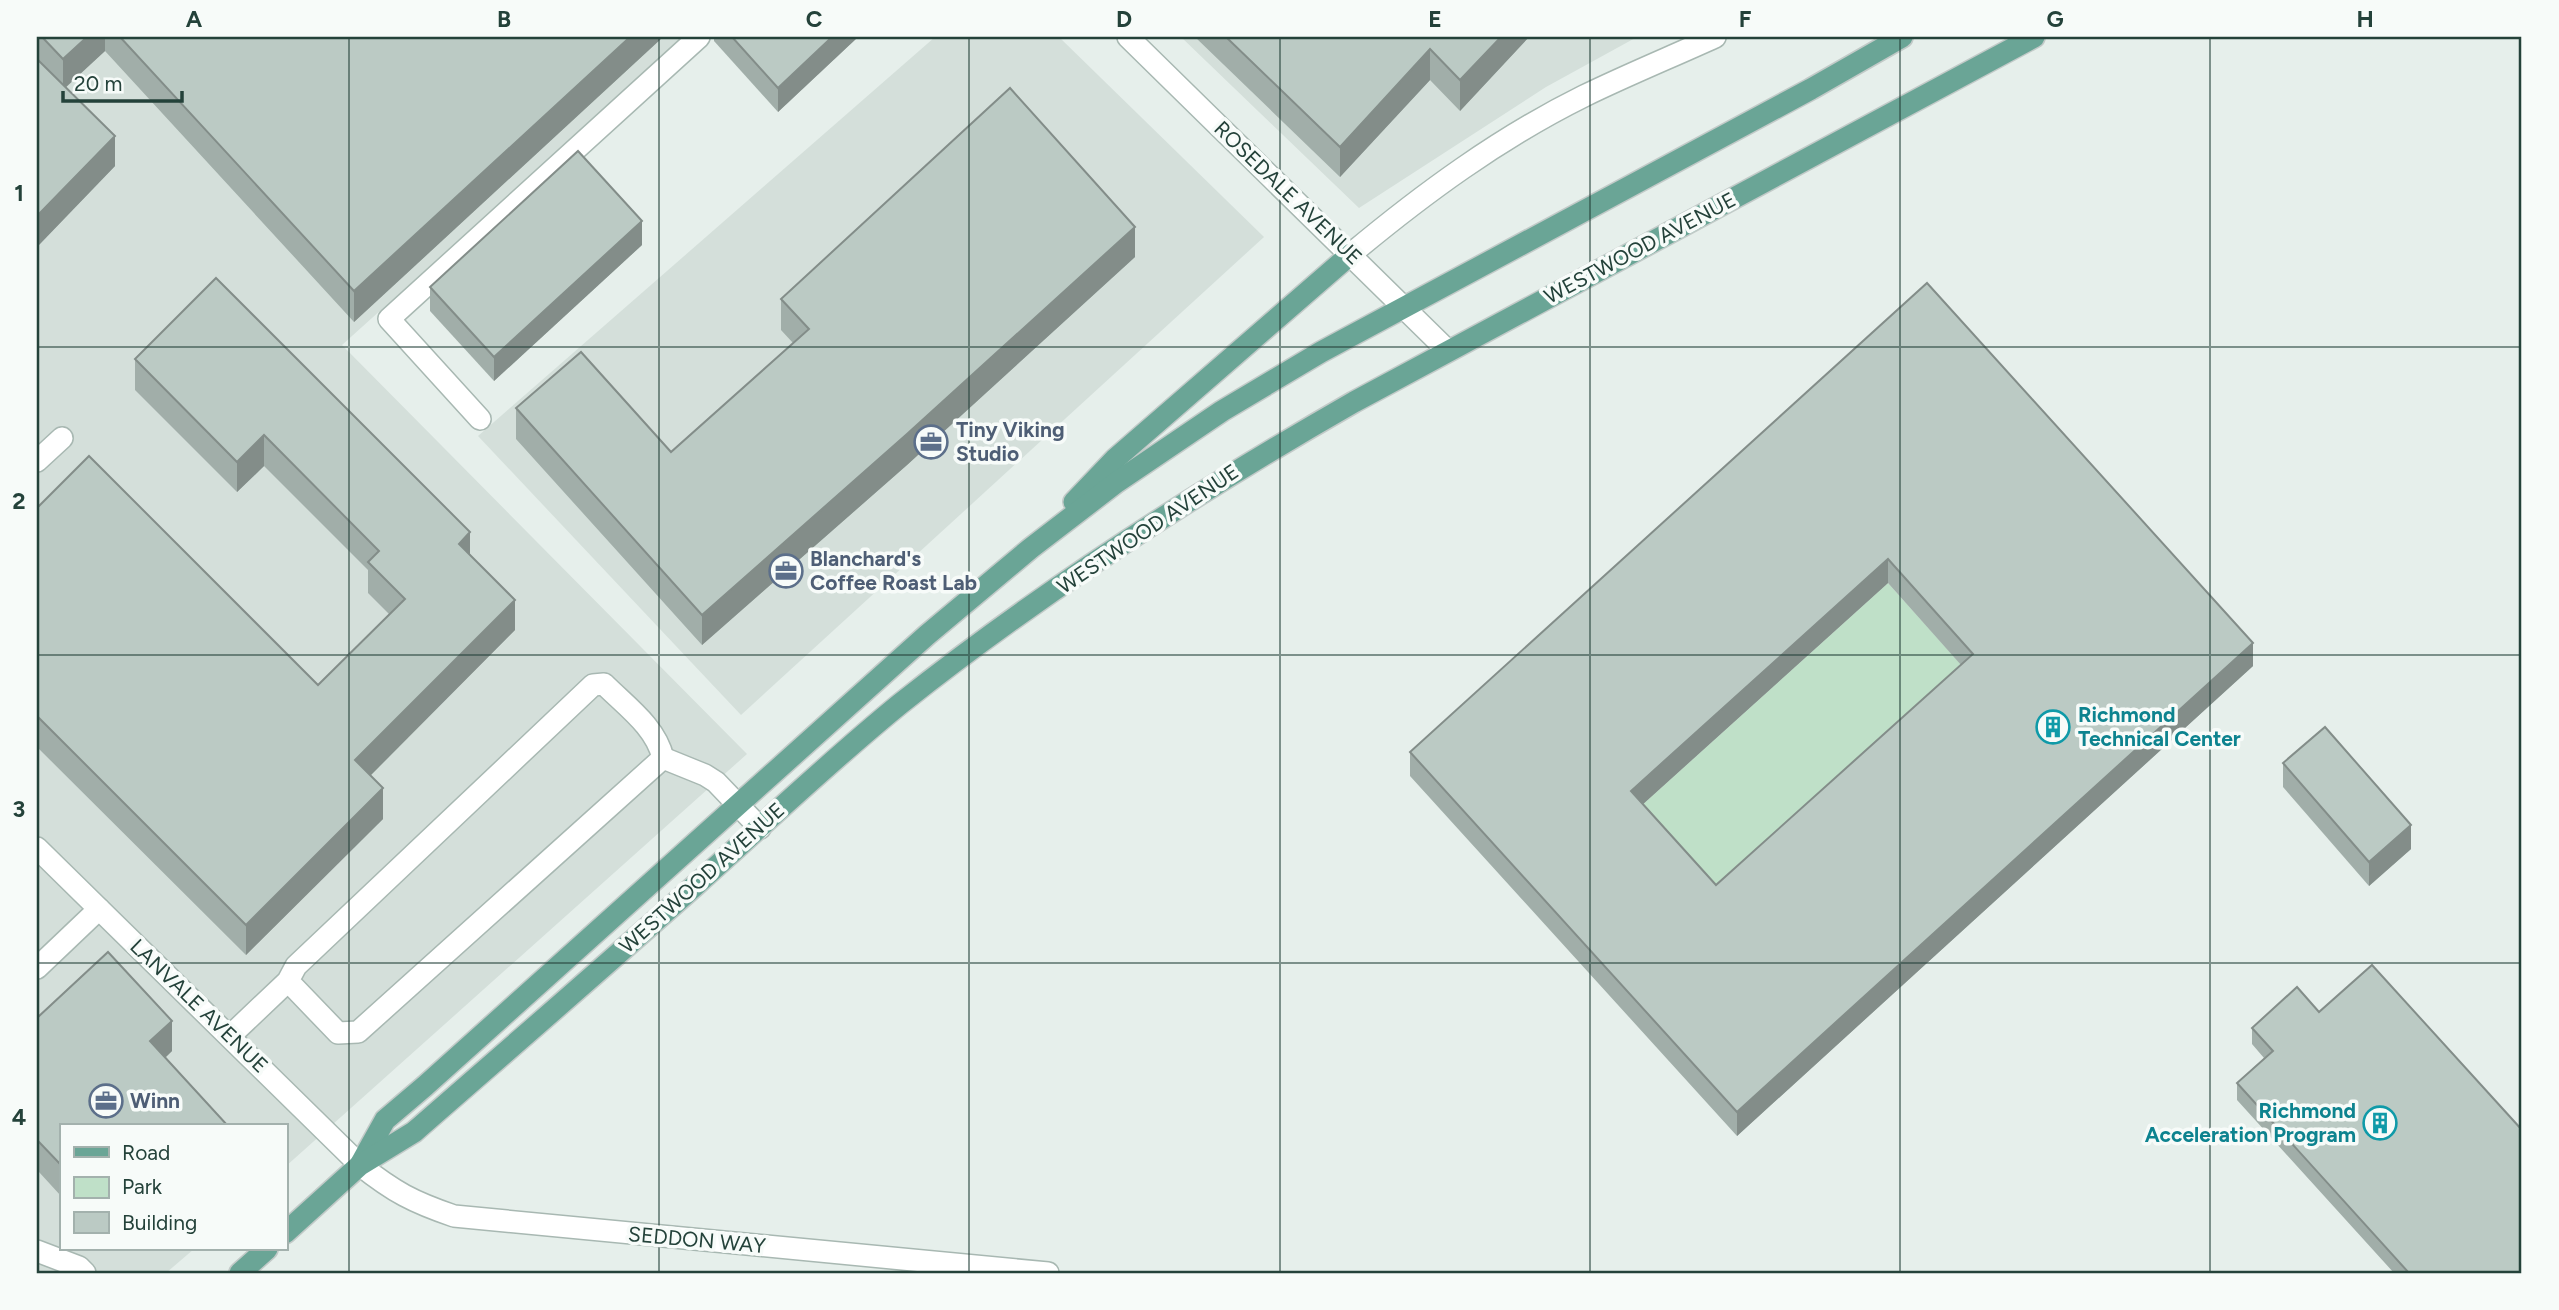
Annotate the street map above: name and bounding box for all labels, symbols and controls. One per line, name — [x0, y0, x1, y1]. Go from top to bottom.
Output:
text: A — [186, 5, 203, 33]
text: B — [497, 5, 511, 33]
text: C — [806, 5, 823, 33]
text: D — [1116, 5, 1132, 33]
text: E — [1428, 5, 1442, 33]
text: F — [1739, 5, 1752, 33]
text: G — [2046, 5, 2064, 33]
text: H — [2356, 5, 2374, 33]
scale bar — [63, 60, 182, 104]
text: 20 m — [74, 71, 122, 96]
street label: ROSEDALE AVENUE — [1209, 116, 1367, 270]
text: 1 — [14, 179, 24, 207]
street label: WESTWOOD AVENUE — [1540, 186, 1740, 309]
place label: Tiny Viking Studio — [956, 417, 1065, 466]
office icon: Tiny Viking Studio — [912, 423, 950, 461]
street label: WESTWOOD AVENUE — [1052, 459, 1243, 599]
text: 2 — [12, 487, 26, 515]
place label: Blanchard's Coffee Roast Lab — [810, 546, 977, 595]
office icon: Blanchard's Coffee Roast Lab — [767, 552, 805, 590]
place label: Richmond Technical Center — [2078, 702, 2241, 751]
building icon: Richmond Technical Center — [2034, 708, 2072, 746]
text: 3 — [13, 795, 25, 823]
street label: WESTWOOD AVENUE — [614, 797, 789, 958]
street label: LANVALE AVENUE — [125, 934, 273, 1078]
office icon: Winn — [87, 1082, 125, 1120]
place label: Winn — [130, 1088, 180, 1113]
place label: Richmond Acceleration Program — [2145, 1098, 2356, 1147]
text: 4 — [12, 1103, 26, 1131]
building icon: Richmond Acceleration Program — [2361, 1104, 2399, 1142]
legend — [60, 1124, 287, 1250]
text: Road — [122, 1140, 170, 1165]
text: Park — [122, 1174, 163, 1199]
text: Building — [122, 1210, 197, 1235]
street label: SEDDON WAY — [627, 1221, 767, 1258]

